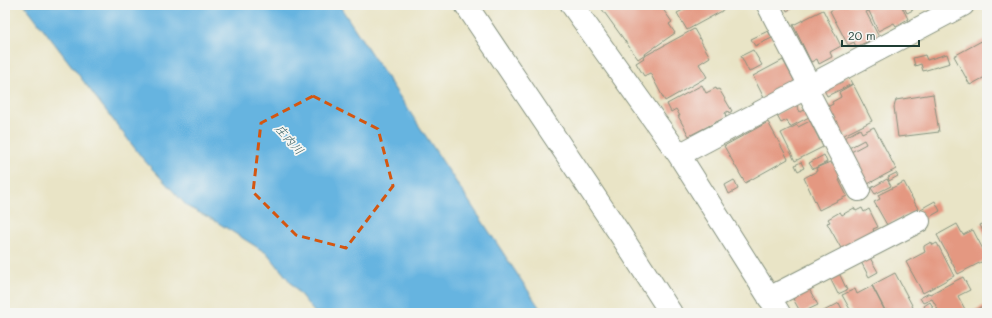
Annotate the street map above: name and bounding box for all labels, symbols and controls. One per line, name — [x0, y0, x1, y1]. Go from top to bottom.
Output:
scale bar — [842, 22, 919, 48]
text: 20 m — [848, 27, 876, 43]
water label: 庄内川 — [272, 120, 308, 158]

